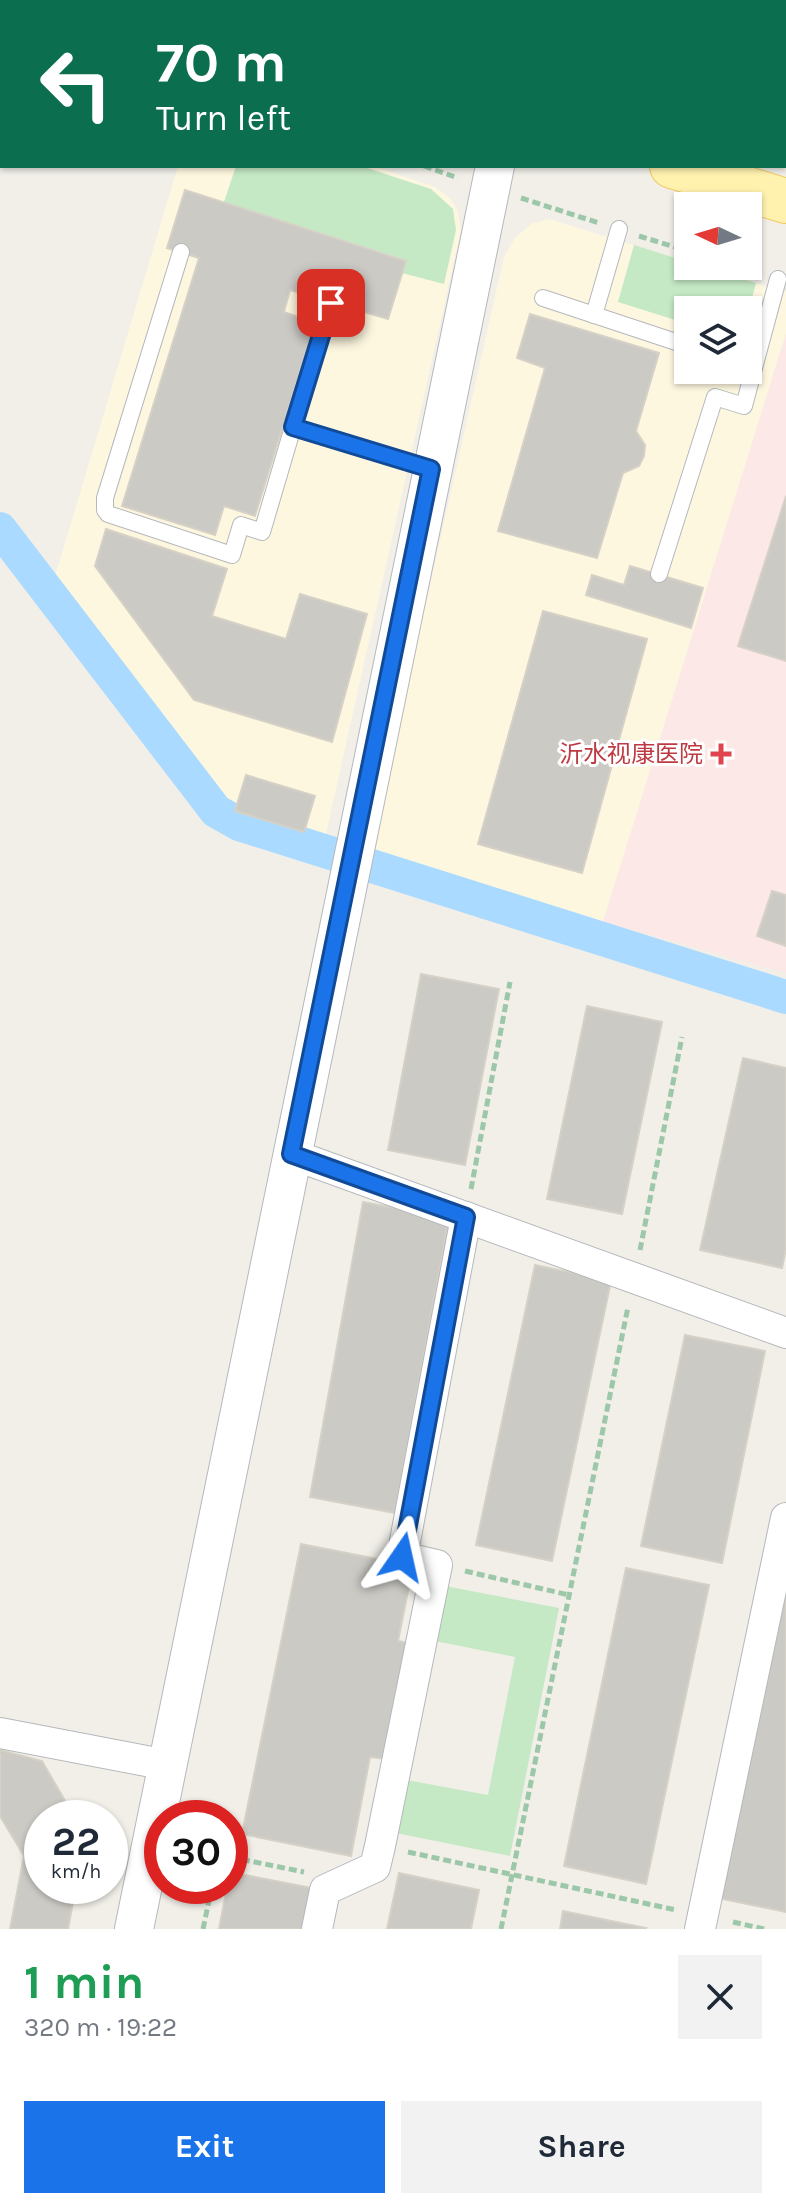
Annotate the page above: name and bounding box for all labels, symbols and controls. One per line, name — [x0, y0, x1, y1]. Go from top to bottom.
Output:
text: 70 m — [156, 30, 287, 95]
icon: left — [24, 32, 128, 136]
text: Turn left — [156, 97, 291, 139]
north arrow — [674, 192, 762, 280]
map controls — [674, 192, 762, 384]
pin — [297, 269, 365, 337]
icon: arrive — [309, 281, 353, 325]
button: layers — [674, 296, 762, 384]
place label: 沂水视康医院 — [559, 740, 703, 768]
marker: 沂水视康医院 — [710, 743, 732, 765]
position arrow — [360, 1515, 444, 1599]
speed limit sign: 30 — [144, 1800, 248, 1904]
text: 22 — [52, 1818, 100, 1865]
text: km/h — [51, 1860, 101, 1883]
text: 1 min — [24, 1954, 144, 2010]
button: close — [678, 1955, 762, 2039]
text: 320 m · 19:22 — [24, 2012, 177, 2043]
button: Exit — [24, 2101, 385, 2193]
button: Share — [401, 2101, 762, 2193]

